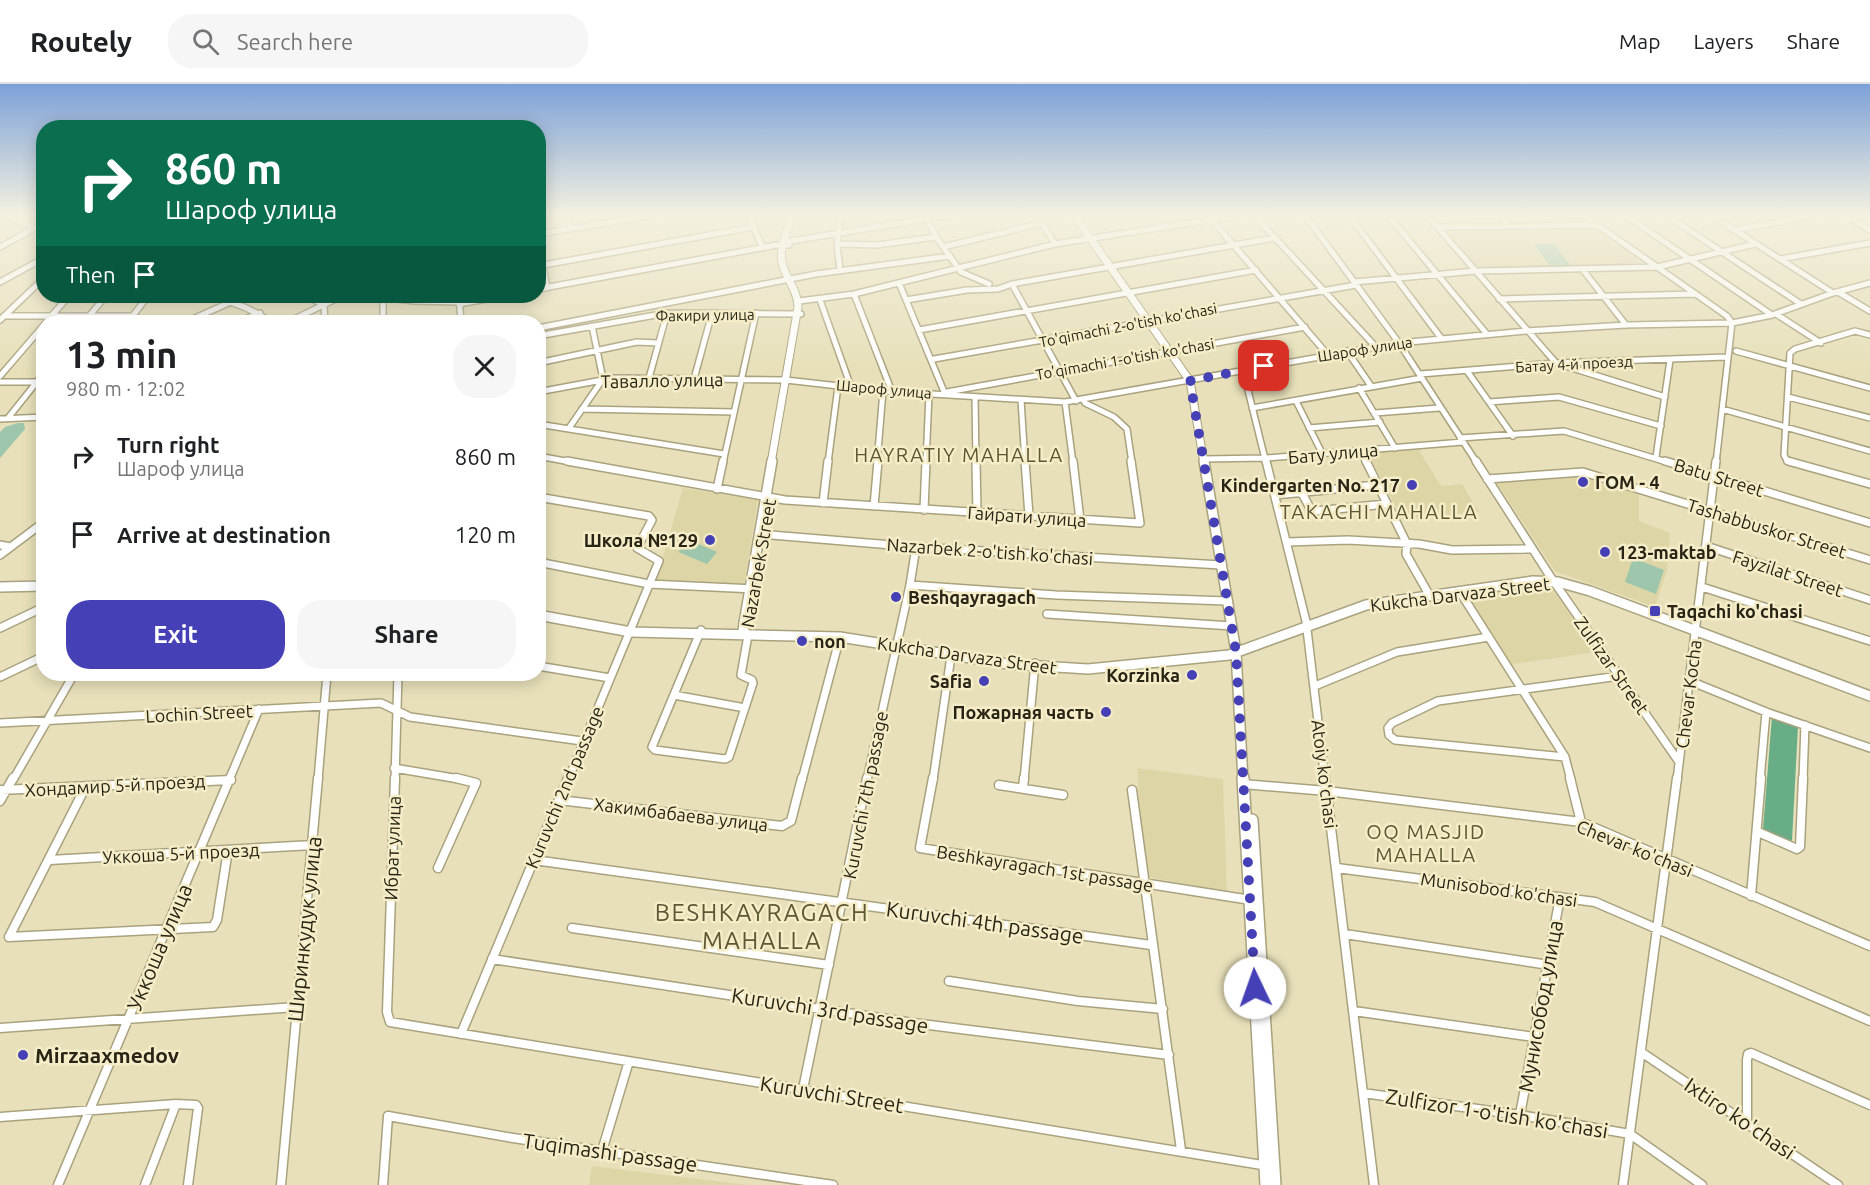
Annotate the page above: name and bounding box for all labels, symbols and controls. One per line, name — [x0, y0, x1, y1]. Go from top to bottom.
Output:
search box — [168, 14, 588, 68]
icon: search — [189, 25, 222, 58]
text: Routely — [30, 26, 132, 57]
text: Search here — [237, 29, 353, 54]
text: Map — [1619, 29, 1660, 53]
text: Layers — [1693, 29, 1754, 53]
text: Share — [1787, 29, 1840, 53]
icon: right — [66, 144, 144, 222]
text: 860 m — [165, 145, 282, 192]
text: Шароф улица — [165, 194, 337, 224]
icon: arrive — [128, 258, 161, 291]
text: Then — [66, 262, 116, 287]
street label: To'qimachi 2-o'tish ko'chasi — [1037, 299, 1219, 351]
street label: Факири улица — [655, 306, 755, 324]
street label: Шароф улица — [1316, 333, 1414, 365]
text: 13 min — [66, 334, 177, 375]
button: close — [453, 335, 516, 398]
street label: To'qimachi 1-o'tish ko'chasi — [1034, 335, 1216, 383]
pin — [1238, 340, 1289, 391]
icon: arrive — [1247, 349, 1280, 382]
street label: Батау 4-й проезд — [1515, 352, 1633, 376]
street label: Тавалло улица — [600, 369, 724, 391]
street label: Шароф улица — [836, 376, 932, 402]
text: 980 m · 12:02 — [66, 377, 186, 400]
text: Turn right — [117, 432, 219, 457]
street label: Бату улица — [1287, 439, 1379, 467]
icon: right — [66, 440, 99, 473]
district label: HAYRATIY MAHALLA — [854, 443, 1064, 466]
text: 860 m — [455, 444, 516, 469]
street label: Batu Street — [1672, 454, 1766, 500]
text: Шароф улица — [117, 457, 245, 480]
place label: ГОМ - 4 — [1595, 472, 1660, 492]
place label: Kindergarten No. 217 — [1220, 475, 1400, 495]
marker: ГОМ - 4 — [1576, 475, 1590, 489]
marker: Kindergarten No. 217 — [1405, 478, 1419, 492]
street label: Tashabbuskor Street — [1685, 494, 1849, 562]
street label: Nazarbek Street — [737, 497, 779, 629]
district label: TAKACHI MAHALLA — [1280, 500, 1478, 523]
street label: Гайрати улица — [967, 502, 1087, 530]
icon: arrive — [66, 518, 99, 551]
text: Arrive at destination — [117, 522, 331, 547]
text: 120 m — [455, 522, 516, 547]
place label: Школа №129 — [584, 530, 698, 550]
marker: Школа №129 — [703, 533, 717, 547]
street label: Nazarbek 2-o'tish ko'chasi — [886, 534, 1094, 568]
place label: 123-maktab — [1617, 542, 1717, 562]
marker: 123-maktab — [1598, 545, 1612, 559]
street label: Fayzilat Street — [1730, 546, 1846, 600]
street label: Kukcha Darvaza Street — [1369, 573, 1551, 615]
place label: Beshqayragach — [908, 587, 1036, 607]
marker: Beshqayragach — [889, 590, 903, 604]
button: Exit — [66, 600, 285, 669]
button: Share — [297, 600, 516, 669]
place label: Taqachi ko'chasi — [1667, 601, 1803, 621]
marker: Taqachi ko'chasi — [1648, 604, 1662, 618]
street label: Zulfizar Street — [1571, 612, 1653, 718]
place label: non — [814, 631, 846, 651]
street label: Kukcha Darvaza Street — [876, 632, 1058, 678]
marker: non — [795, 634, 809, 648]
street label: Chevar Kocha — [1671, 639, 1705, 749]
place label: Korzinka — [1106, 665, 1180, 685]
marker: Korzinka — [1185, 668, 1199, 682]
place label: Safia — [930, 671, 972, 691]
marker: Safia — [977, 674, 991, 688]
street label: Lochin Street — [145, 700, 253, 726]
place label: Пожарная часть — [953, 702, 1094, 722]
street label: Kuruvchi 2nd passage — [521, 703, 607, 871]
marker: Пожарная часть — [1099, 705, 1113, 719]
street label: Kuruvchi 7th passage — [839, 709, 891, 881]
street label: Atoiy koʻchasi — [1308, 718, 1342, 830]
street label: Хондамир 5-й проезд — [24, 770, 206, 800]
street label: Хакимбабаева улица — [593, 793, 769, 835]
street label: Ибрат улица — [380, 795, 404, 901]
street label: Chevar ko'chasi — [1574, 816, 1696, 880]
district label: ОQ MASJID MAHALLA — [1366, 820, 1486, 866]
street label: Ширинкудук улица — [282, 835, 326, 1023]
street label: Уккоша 5-й проезд — [102, 839, 261, 867]
street label: Beshkayragach 1st passage — [935, 841, 1155, 895]
street label: Munisobod ko'chasi — [1419, 868, 1579, 910]
street label: Уккоша улица — [122, 880, 196, 1014]
street label: Kuruvchi 4th passage — [885, 896, 1085, 948]
district label: BESHKAYRAGACH MAHALLA — [655, 899, 869, 954]
street label: Мунисобод улица — [1513, 918, 1567, 1094]
position arrow — [1223, 956, 1287, 1020]
street label: Kuruvchi 3rd passage — [730, 983, 930, 1037]
place label: Mirzaaxmedov — [35, 1043, 179, 1067]
marker: Mirzaaxmedov — [16, 1048, 30, 1062]
street label: Kuruvchi Street — [758, 1071, 906, 1117]
street label: Ixtiro ko'chasi — [1680, 1072, 1800, 1164]
street label: Zulfizor 1-o'tish ko'chasi — [1384, 1084, 1610, 1142]
street label: Tuqimashi passage — [521, 1128, 699, 1176]

